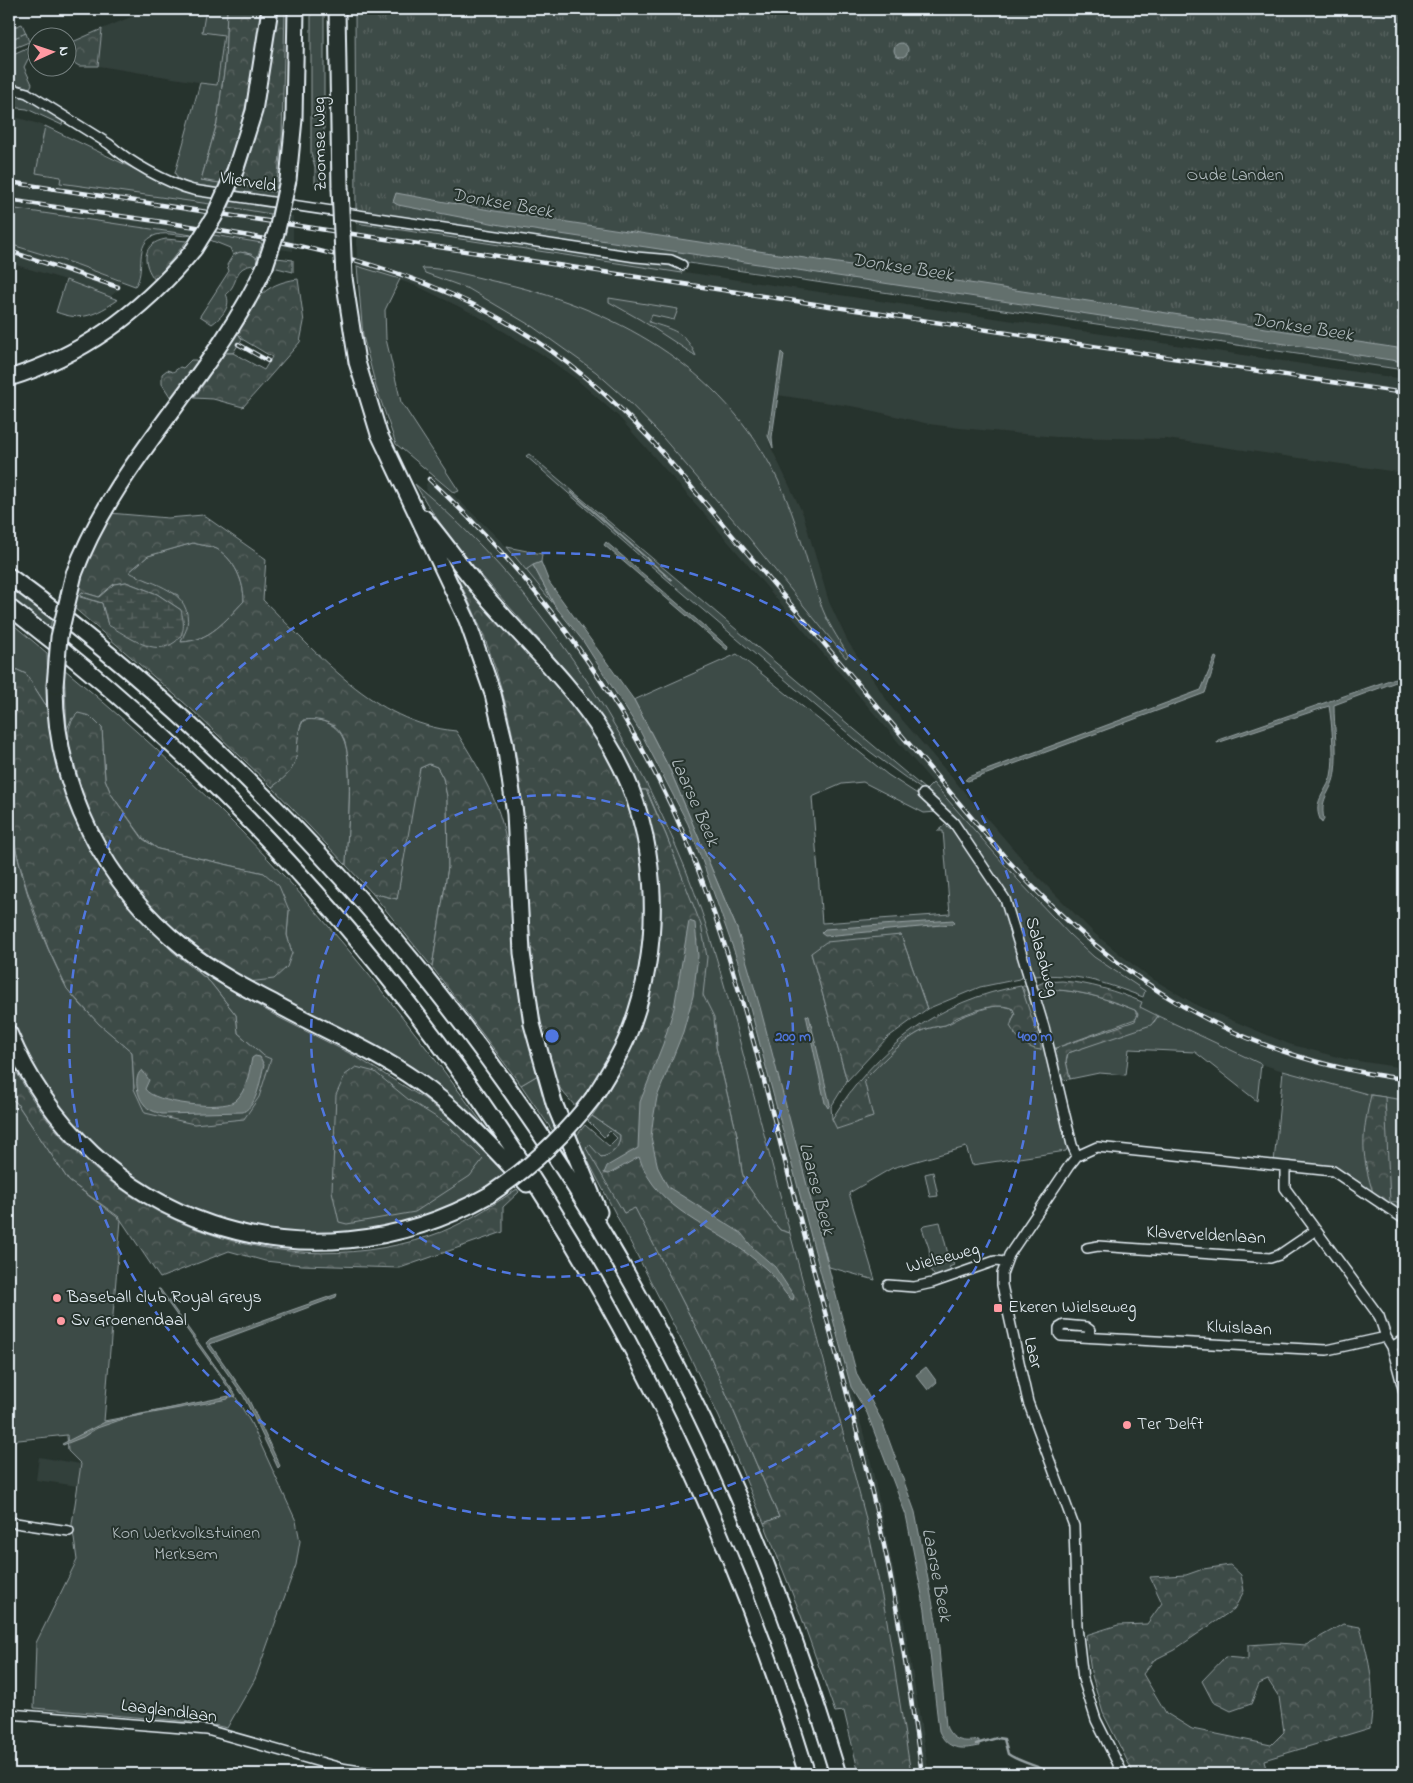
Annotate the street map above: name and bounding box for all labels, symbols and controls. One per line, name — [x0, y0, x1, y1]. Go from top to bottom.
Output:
north arrow — [28, 28, 78, 78]
text: N — [53, 46, 74, 57]
street label: Zoomse Weg — [307, 96, 336, 192]
park label: Oude Landen — [1186, 163, 1284, 189]
street label: Vlierveld — [217, 166, 278, 200]
water label: Donkse Beek — [449, 182, 556, 226]
water label: Donkse Beek — [849, 247, 955, 289]
water label: Donkse Beek — [1249, 307, 1355, 349]
water label: Laarse Beek — [662, 753, 726, 851]
street label: Salaadweg — [1016, 914, 1065, 1000]
text: 200 m — [774, 1026, 811, 1048]
text: 400 m — [1017, 1026, 1053, 1048]
centre of rings — [543, 1027, 561, 1045]
water label: Laarse Beek — [791, 1140, 841, 1239]
street label: Klaverveldenlaan — [1146, 1220, 1267, 1252]
street label: Wielseweg — [904, 1237, 983, 1282]
place label: Baseball club Royal Greys — [66, 1285, 262, 1311]
marker: Baseball club Royal Greys — [51, 1292, 63, 1304]
place label: Ekeren Wielseweg — [1008, 1295, 1136, 1322]
marker: Ekeren Wielseweg — [992, 1302, 1004, 1314]
place label: Sv Groenendaal — [71, 1308, 187, 1334]
street label: Kluislaan — [1205, 1314, 1273, 1344]
marker: Sv Groenendaal — [55, 1315, 67, 1327]
street label: Laar — [1016, 1335, 1048, 1372]
place label: Ter Delft — [1137, 1412, 1203, 1438]
marker: Ter Delft — [1121, 1419, 1133, 1431]
park label: Kon Werkvolkstuinen Merksem — [112, 1521, 260, 1568]
water label: Laarse Beek — [914, 1526, 958, 1625]
street label: Laaglandlaan — [119, 1693, 219, 1732]

